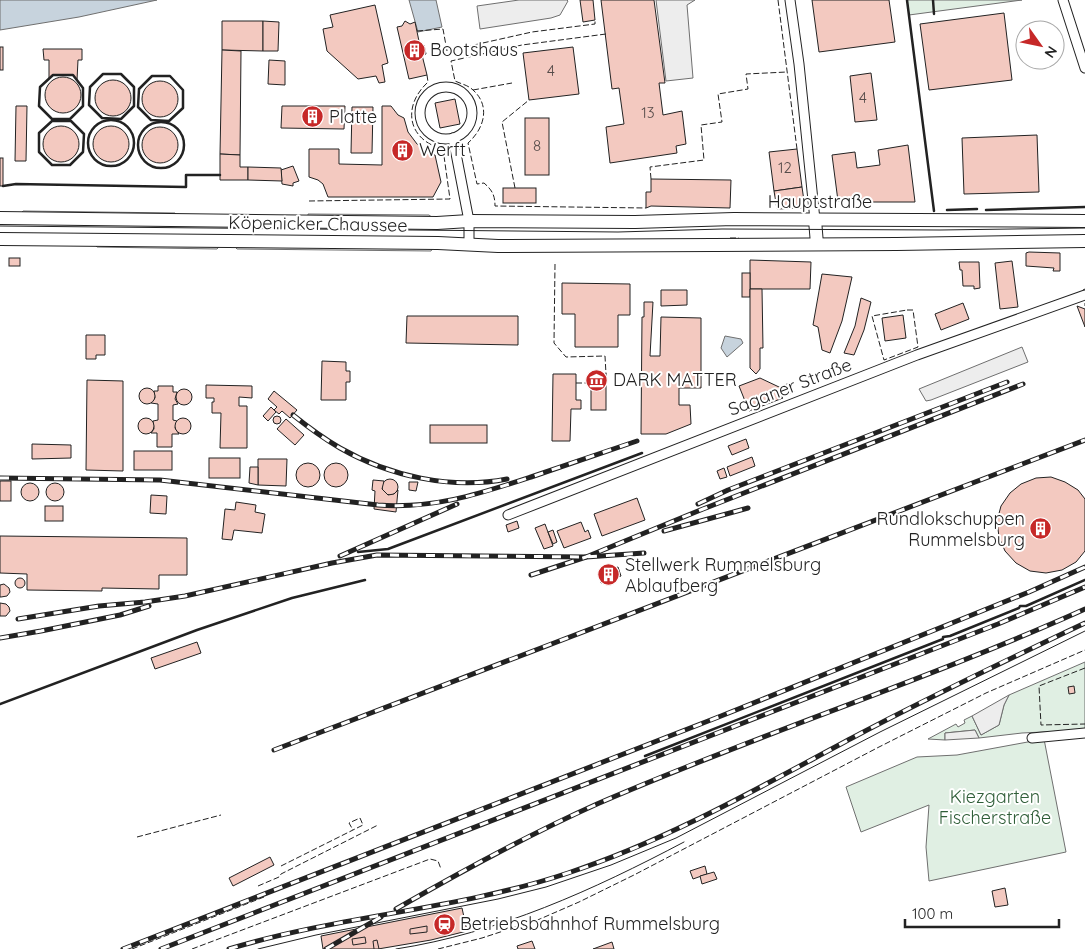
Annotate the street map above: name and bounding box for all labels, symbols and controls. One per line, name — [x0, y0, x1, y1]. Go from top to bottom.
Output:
north arrow — [1015, 20, 1065, 70]
building icon: Bootshaus — [402, 38, 426, 62]
place label: Bootshaus — [430, 38, 518, 61]
text: N — [1041, 43, 1061, 61]
house number: 4 — [547, 61, 555, 80]
house number: 4 — [859, 88, 867, 107]
house number: 13 — [641, 103, 655, 122]
building icon: Platte — [301, 105, 325, 129]
place label: Platte — [329, 105, 377, 128]
house number: 8 — [533, 136, 541, 155]
building icon: Werft — [391, 138, 415, 162]
place label: Werft — [419, 138, 466, 161]
house number: 12 — [778, 158, 792, 177]
street label: Hauptstraße — [768, 190, 872, 213]
street label: Köpenicker Chaussee — [228, 210, 408, 237]
street label: Saganer Straße — [725, 352, 855, 421]
museum icon: DARK MATTER — [585, 368, 609, 392]
place label: DARK MATTER — [613, 368, 737, 391]
place label: Rundlokschuppen Rummelsburg — [877, 507, 1025, 551]
building icon: Rundlokschuppen Rummelsburg — [1029, 517, 1053, 541]
place label: Stellwerk Rummelsburg Ablaufberg — [625, 553, 821, 597]
building icon: Stellwerk Rummelsburg Ablaufberg — [597, 563, 621, 587]
park label: Kiezgarten Fischerstraße — [939, 785, 1051, 829]
scale bar — [905, 896, 1059, 928]
text: 100 m — [912, 904, 953, 923]
station icon: Betriebsbahnhof Rummelsburg — [432, 912, 456, 936]
place label: Betriebsbahnhof Rummelsburg — [460, 912, 720, 935]

